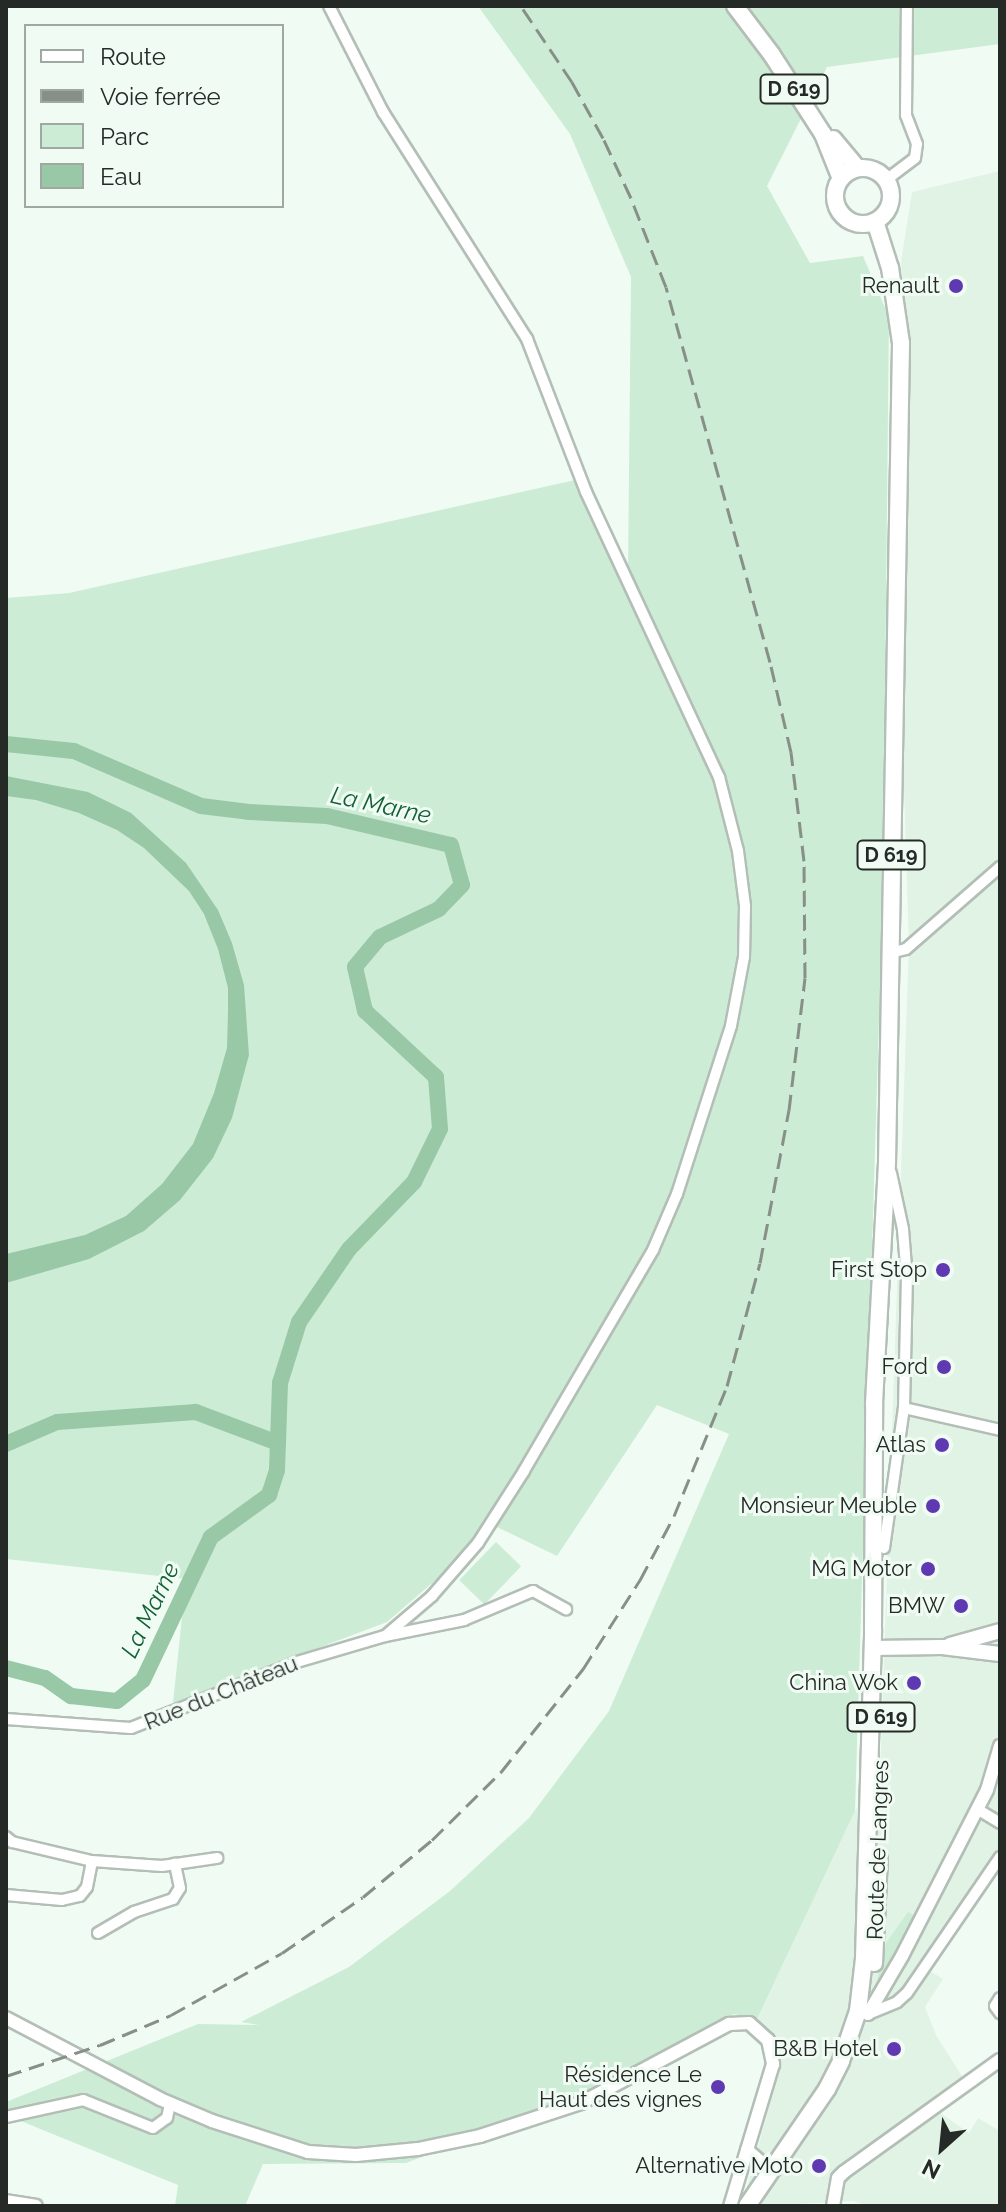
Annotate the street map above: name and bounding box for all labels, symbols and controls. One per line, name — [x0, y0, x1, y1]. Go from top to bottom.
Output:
legend — [24, 24, 284, 208]
text: Route — [100, 42, 166, 71]
road number: D 619 — [758, 73, 830, 105]
text: Voie ferrée — [100, 82, 221, 111]
text: Parc — [100, 122, 149, 151]
text: Eau — [100, 162, 142, 191]
place label: Renault — [862, 273, 940, 299]
marker: Renault — [947, 277, 965, 295]
water label: La Marne — [328, 780, 434, 830]
road number: D 619 — [855, 839, 927, 871]
place label: First Stop — [831, 1257, 927, 1283]
marker: First Stop — [934, 1261, 952, 1279]
place label: Ford — [882, 1354, 928, 1380]
marker: Ford — [935, 1358, 953, 1376]
place label: Atlas — [876, 1432, 926, 1458]
marker: Atlas — [933, 1436, 951, 1454]
place label: Monsieur Meuble — [740, 1493, 917, 1519]
marker: Monsieur Meuble — [924, 1497, 942, 1515]
place label: MG Motor — [811, 1556, 912, 1582]
water label: La Marne — [115, 1558, 185, 1662]
marker: MG Motor — [919, 1560, 937, 1578]
place label: BMW — [888, 1593, 945, 1619]
marker: BMW — [952, 1597, 970, 1615]
street label: Rue du Château — [140, 1650, 302, 1736]
place label: China Wok — [789, 1670, 898, 1696]
marker: China Wok — [905, 1674, 923, 1692]
road number: D 619 — [845, 1701, 917, 1733]
street label: Route de Langres — [862, 1759, 894, 1941]
place label: B&B Hotel — [773, 2036, 878, 2062]
marker: B&B Hotel — [885, 2040, 903, 2058]
place label: Résidence Le Haut des vignes — [539, 2061, 702, 2112]
marker: Résidence Le Haut des vignes — [709, 2078, 727, 2096]
north arrow — [902, 2108, 982, 2188]
place label: Alternative Moto — [635, 2153, 803, 2179]
text: N — [918, 2154, 944, 2185]
marker: Alternative Moto — [810, 2157, 828, 2175]

